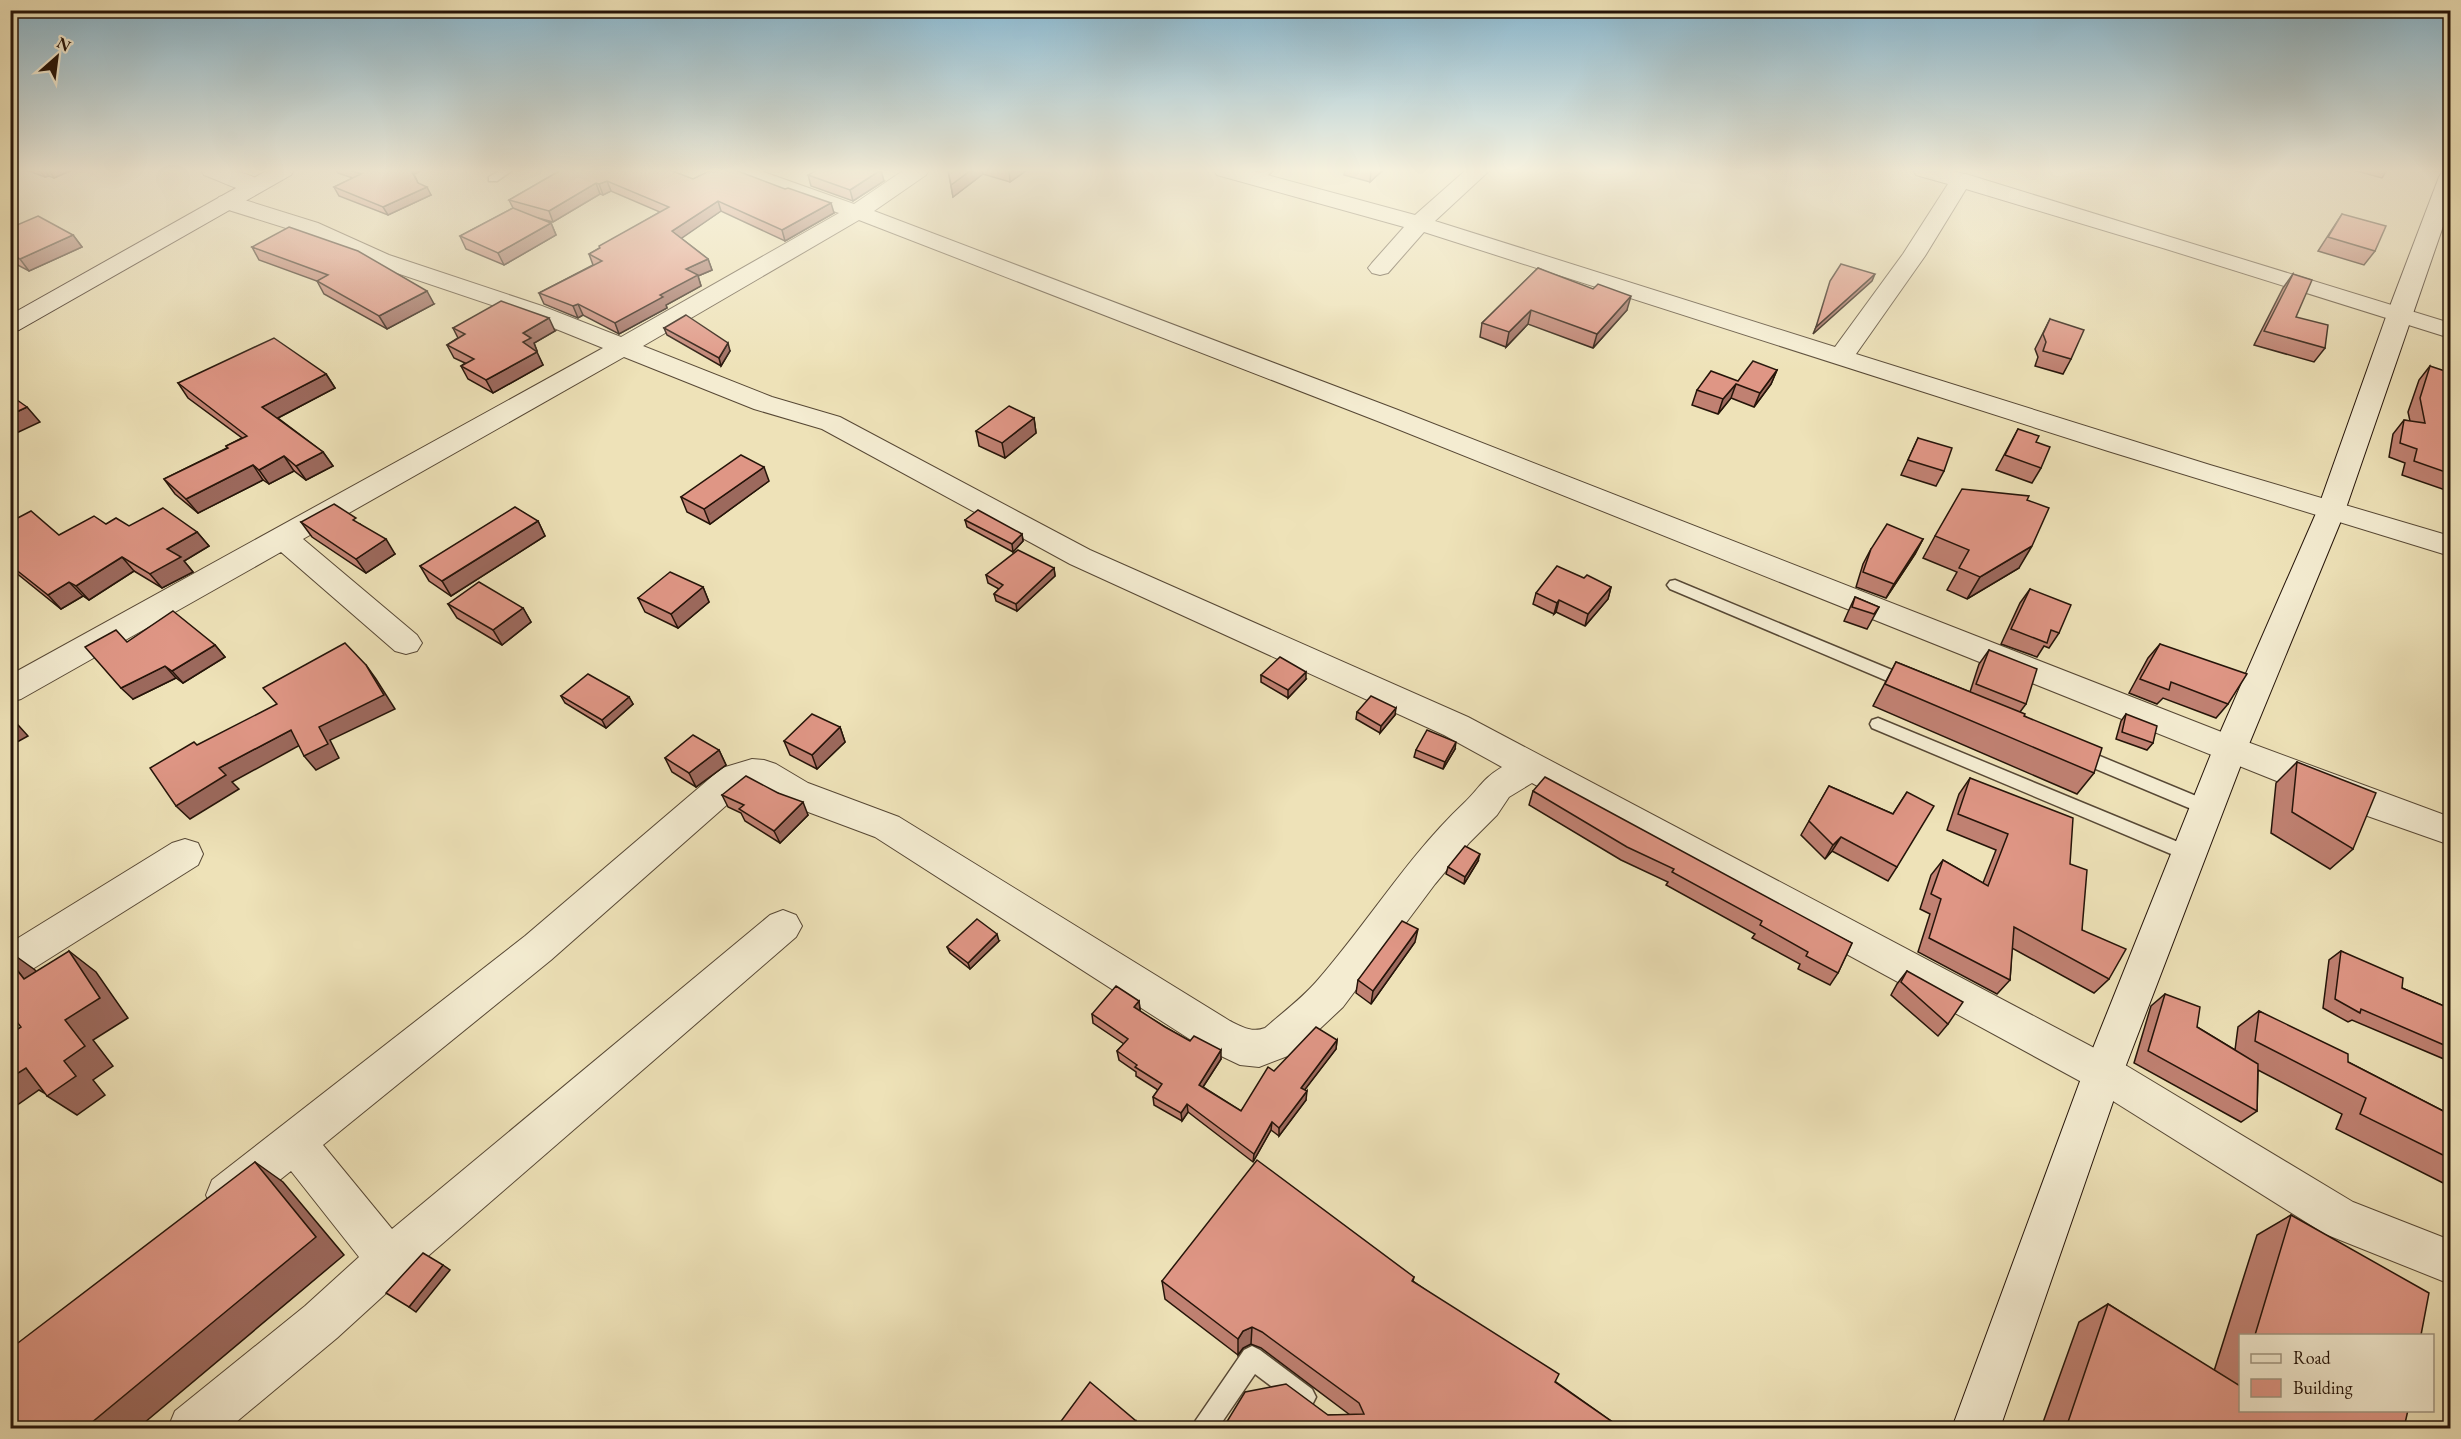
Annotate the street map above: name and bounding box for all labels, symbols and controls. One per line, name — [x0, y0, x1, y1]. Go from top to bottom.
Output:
north arrow — [27, 27, 87, 87]
text: N — [53, 32, 74, 57]
legend — [2239, 1334, 2434, 1412]
text: Road — [2293, 1346, 2332, 1369]
text: Building — [2293, 1376, 2353, 1399]

